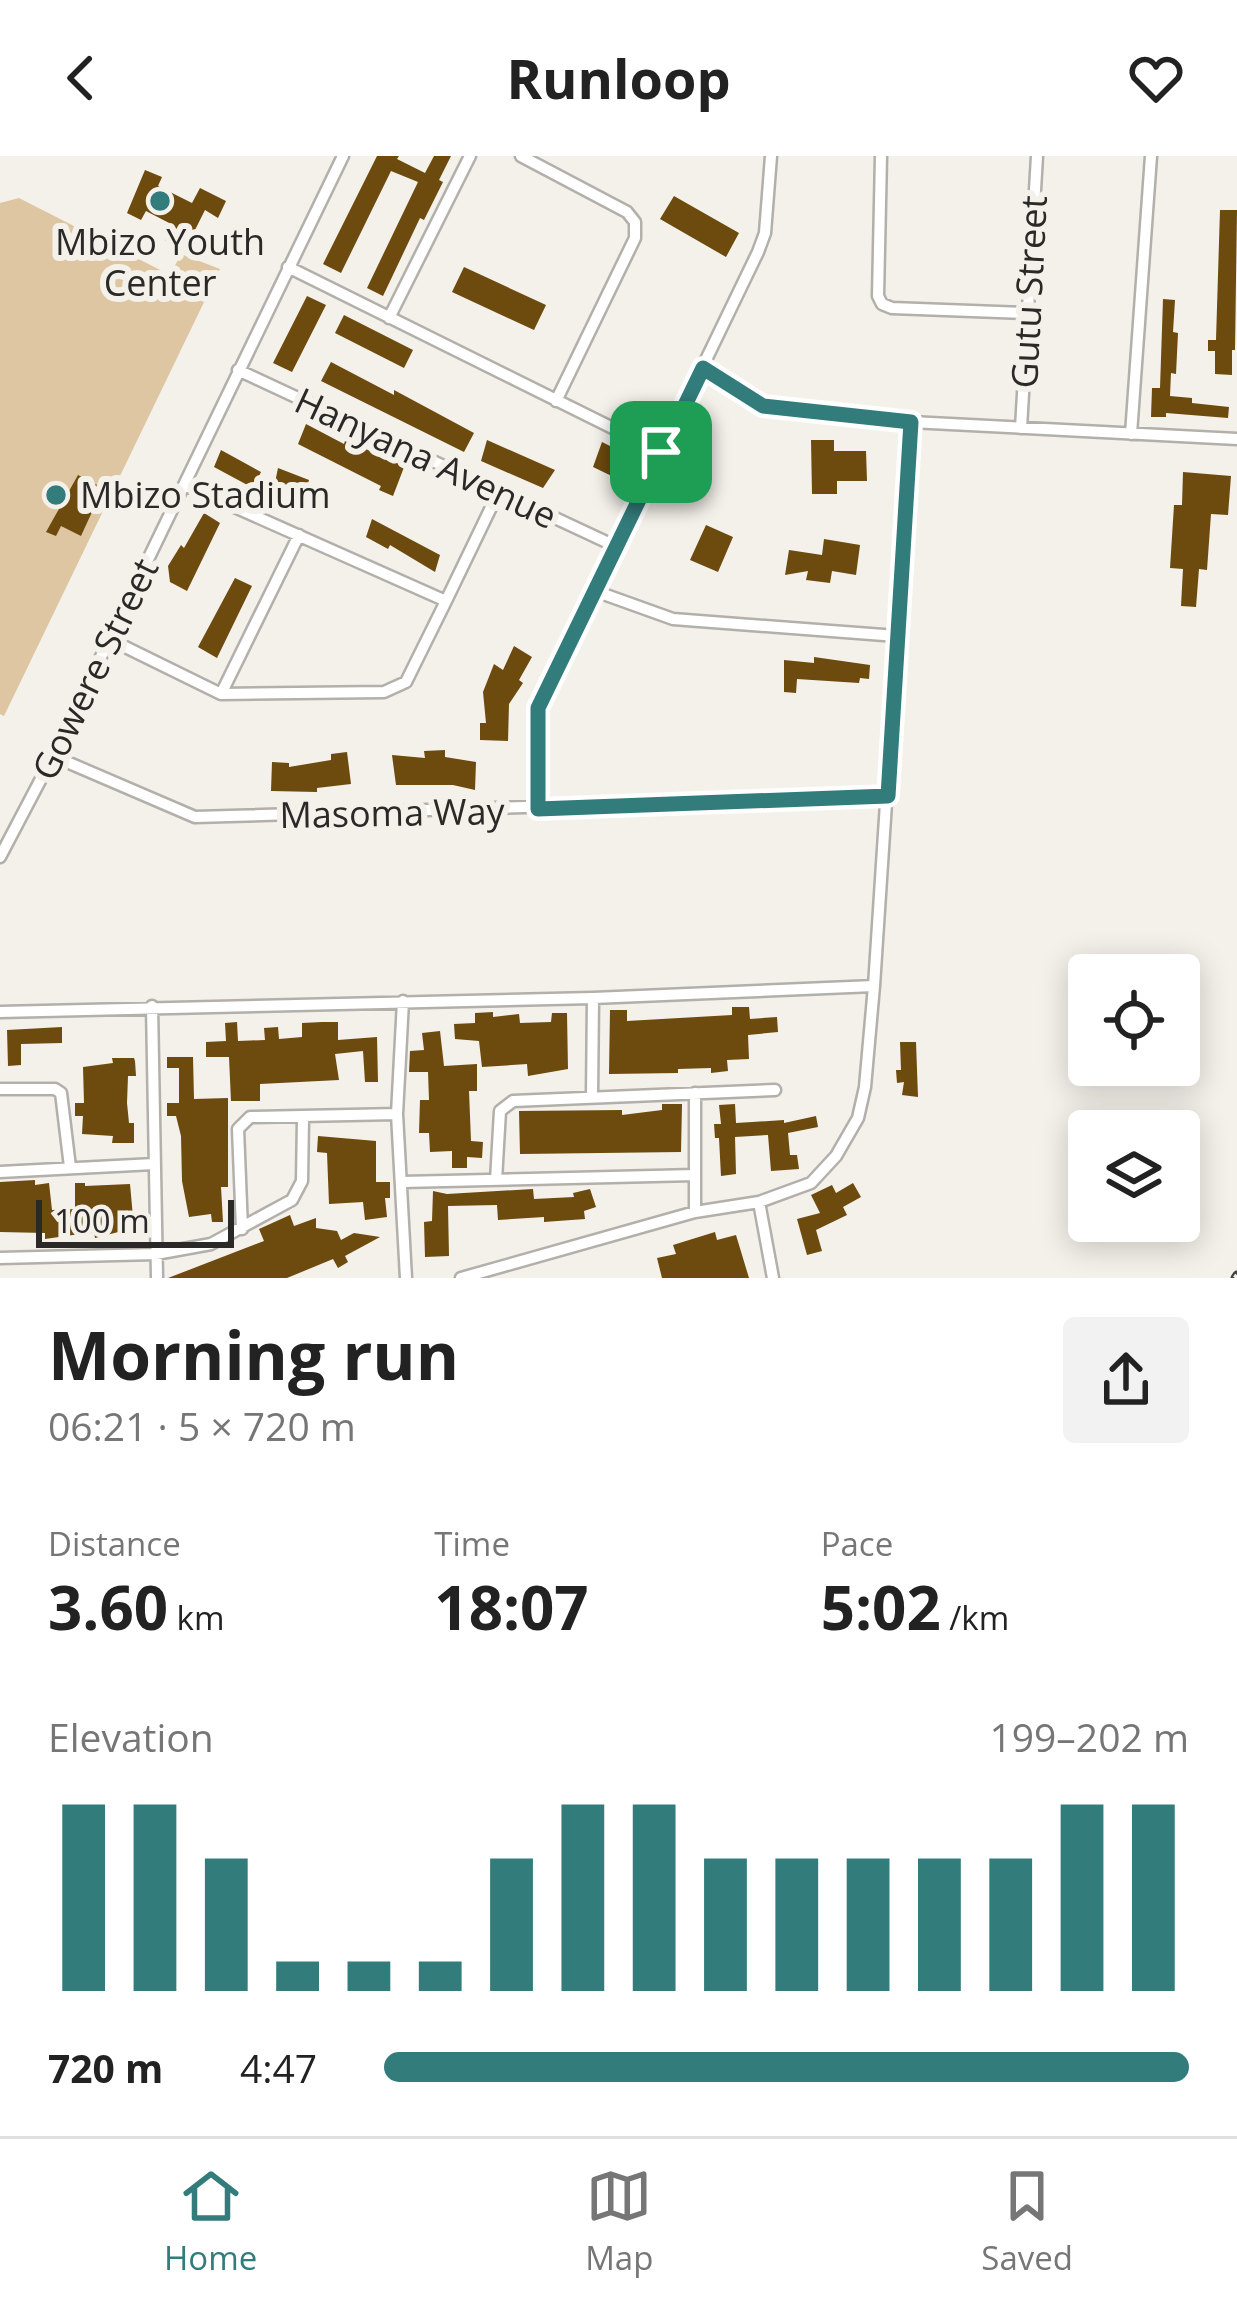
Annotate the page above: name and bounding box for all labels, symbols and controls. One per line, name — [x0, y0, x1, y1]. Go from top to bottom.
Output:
text: Runloop — [506, 41, 731, 115]
icon: back — [48, 45, 114, 111]
icon: heart — [1123, 45, 1189, 111]
marker: Mbizo Youth Center — [147, 188, 173, 214]
street label: Gutu Street — [999, 194, 1058, 390]
place label: Mbizo Youth Center — [55, 217, 265, 307]
street label: Hanyana Avenue — [287, 375, 565, 540]
pin — [610, 401, 712, 503]
icon: arrive — [628, 419, 694, 485]
place label: Mbizo Stadium — [80, 470, 330, 519]
marker: Mbizo Stadium — [43, 482, 69, 508]
street label: Gowere Street — [20, 550, 169, 788]
street label: Masoma Way — [279, 786, 506, 839]
map controls — [1068, 954, 1200, 1242]
button: locate — [1068, 954, 1200, 1086]
button: layers — [1068, 1110, 1200, 1242]
scale bar — [36, 1194, 234, 1247]
text: 100 m — [54, 1198, 150, 1243]
text: Morning run — [48, 1309, 459, 1399]
button: share — [1063, 1317, 1189, 1443]
text: 06:21 · 5 × 720 m — [48, 1399, 356, 1452]
text: Distance — [48, 1521, 181, 1566]
text: Time — [434, 1521, 510, 1566]
text: Pace — [821, 1521, 893, 1566]
text: 3.60 — [48, 1566, 168, 1648]
text: 18:07 — [434, 1566, 589, 1648]
text: 5:02 — [821, 1566, 941, 1648]
text: km — [168, 1595, 225, 1640]
text: /km — [941, 1595, 1009, 1640]
text: Elevation — [48, 1710, 214, 1763]
text: 199–202 m — [989, 1710, 1189, 1763]
text: 720 m — [48, 2041, 163, 2094]
text: 4:47 — [240, 2041, 317, 2094]
tab: Home — [164, 2163, 257, 2280]
tab: Map — [585, 2163, 653, 2280]
tab: Saved — [981, 2163, 1073, 2280]

